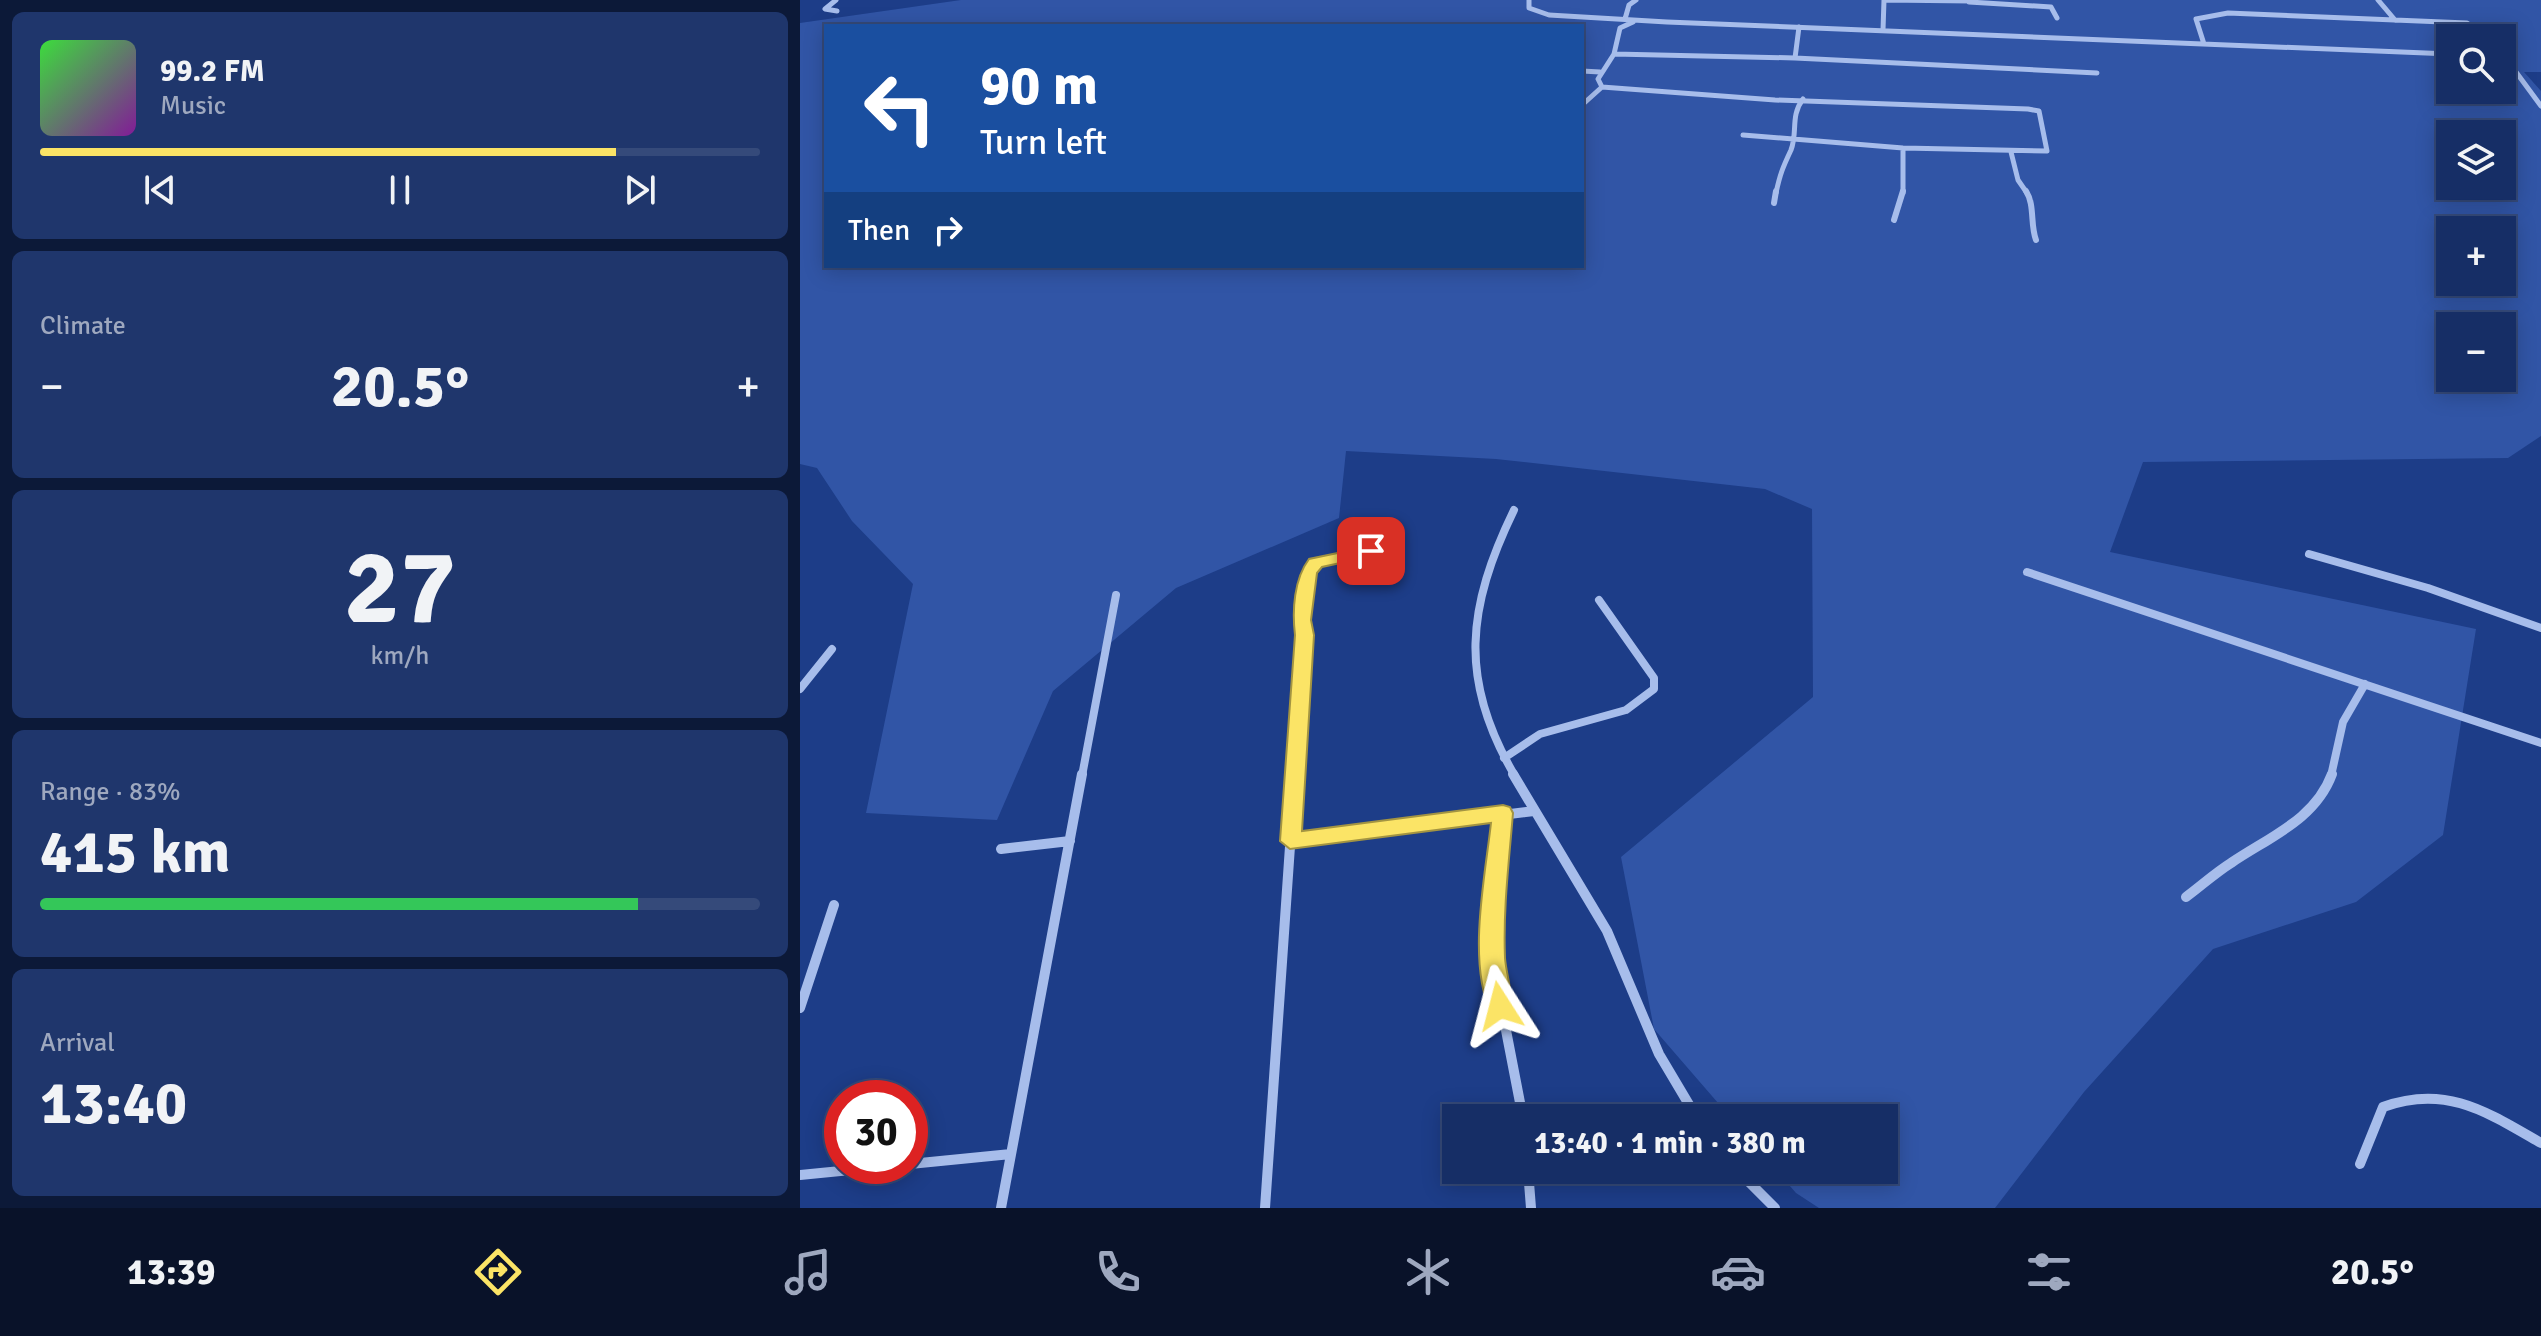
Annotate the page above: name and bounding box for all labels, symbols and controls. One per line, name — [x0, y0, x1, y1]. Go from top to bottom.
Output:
map controls — [2436, 24, 2516, 392]
button: search — [2436, 24, 2516, 104]
text: 90 m — [980, 51, 1098, 120]
text: 99.2 FM — [160, 53, 265, 90]
icon: left — [848, 56, 952, 160]
text: Music — [160, 90, 226, 122]
text: Turn left — [980, 120, 1107, 165]
button: layers — [2436, 120, 2516, 200]
icon: previous — [138, 168, 182, 212]
icon: pause — [378, 168, 422, 212]
icon: next — [618, 168, 662, 212]
icon: right — [926, 208, 970, 252]
text: Then — [848, 212, 910, 249]
button: + — [2436, 216, 2516, 296]
text: Climate — [40, 310, 126, 342]
button: − — [2436, 312, 2516, 392]
text: 20.5° — [331, 350, 469, 424]
text: − — [40, 360, 64, 414]
text: + — [736, 360, 760, 414]
pin — [1337, 517, 1405, 585]
text: 27 — [344, 524, 456, 652]
icon: arrive — [1349, 529, 1393, 573]
text: km/h — [371, 640, 429, 672]
text: Range · 83% — [40, 776, 181, 808]
text: 415 km — [40, 816, 230, 890]
position arrow — [1458, 964, 1542, 1048]
text: Arrival — [40, 1027, 115, 1059]
text: 13:40 — [40, 1067, 187, 1141]
speed limit sign: 30 — [824, 1080, 928, 1184]
text: 13:40 · 1 min · 380 m — [1534, 1125, 1806, 1162]
icon: directions — [470, 1244, 526, 1300]
icon: music — [780, 1244, 836, 1300]
icon: phone — [1090, 1244, 1146, 1300]
icon: climate — [1400, 1244, 1456, 1300]
icon: car — [1710, 1244, 1766, 1300]
icon: filters — [2021, 1244, 2077, 1300]
text: 13:39 — [127, 1250, 215, 1295]
text: 20.5° — [2331, 1250, 2414, 1295]

